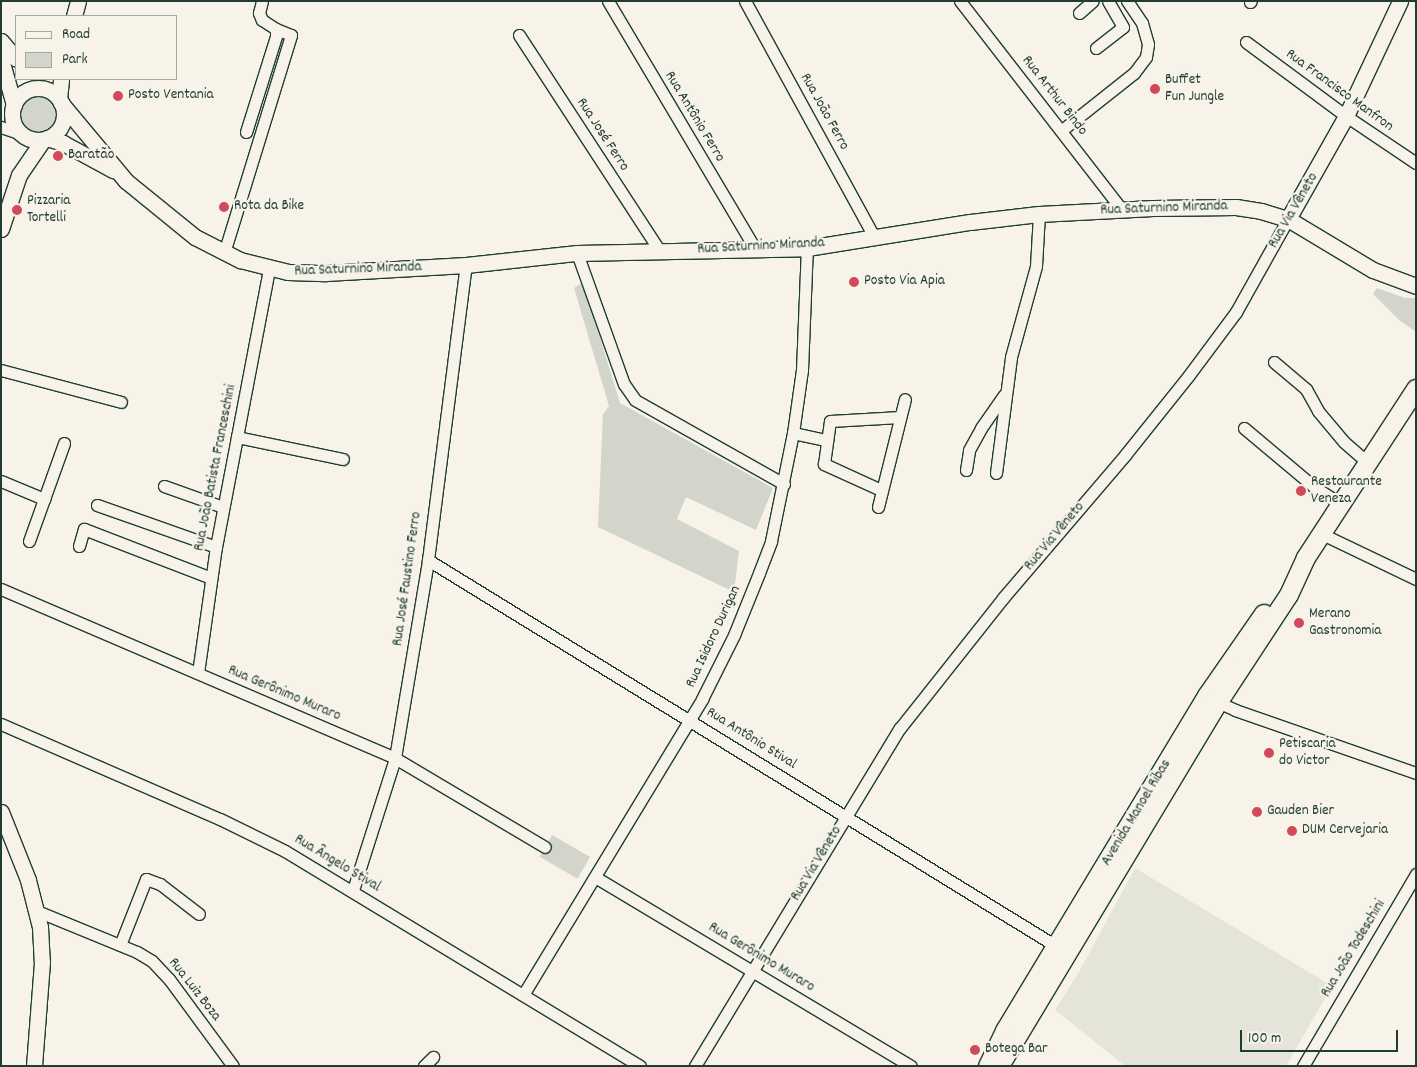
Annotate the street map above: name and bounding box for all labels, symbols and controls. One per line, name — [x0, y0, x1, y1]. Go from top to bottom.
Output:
legend — [15, 15, 178, 80]
text: Road — [62, 24, 90, 46]
street label: Rua Francisco Manfron — [1282, 46, 1396, 136]
text: Park — [62, 49, 88, 71]
street label: Rua Arthur Bindo — [1017, 52, 1091, 140]
street label: Rua Antônio Ferro — [660, 68, 728, 166]
street label: Rua João Ferro — [796, 70, 852, 154]
place label: Buffet Fun Jungle — [1165, 71, 1224, 106]
marker: Buffet Fun Jungle — [1149, 83, 1161, 95]
place label: Posto Ventania — [128, 87, 213, 105]
marker: Posto Ventania — [112, 90, 124, 102]
street label: Rua José Ferro — [572, 95, 632, 175]
place label: Baratão — [68, 147, 114, 165]
marker: Baratão — [52, 150, 64, 162]
street label: Rua Via Vêneto — [1265, 170, 1323, 252]
place label: Pizzaria Tortelli — [27, 192, 70, 227]
place label: Rota da Bike — [234, 198, 304, 216]
street label: Rua Saturnino Miranda — [1100, 198, 1228, 220]
marker: Rota da Bike — [218, 201, 230, 213]
marker: Pizzaria Tortelli — [11, 204, 23, 216]
street label: Rua Saturnino Miranda — [697, 235, 825, 259]
street label: Rua Saturnino Miranda — [294, 259, 422, 281]
place label: Posto Via Apia — [864, 273, 945, 291]
marker: Posto Via Apia — [848, 276, 860, 288]
street label: Rua João Batista Franceschini — [191, 383, 241, 553]
place label: Restaurante Veneza — [1311, 473, 1382, 508]
marker: Restaurante Veneza — [1295, 485, 1307, 497]
street label: Rua Via Vêneto — [1021, 499, 1089, 575]
street label: Rua José Faustino Ferro — [390, 511, 426, 647]
street label: Rua Isidoro Durigan — [683, 583, 745, 691]
place label: Merano Gastronomia — [1309, 605, 1381, 640]
marker: Merano Gastronomia — [1293, 617, 1305, 629]
street label: Rua Gerônimo Muraro — [225, 662, 343, 726]
street label: Rua Antônio Stival — [703, 704, 799, 774]
place label: Petiscaria do Victor — [1279, 735, 1335, 770]
marker: Petiscaria do Victor — [1263, 747, 1275, 759]
street label: Avenida Manoel Ribas — [1098, 756, 1176, 870]
place label: Gauden Bier — [1267, 803, 1334, 821]
marker: Gauden Bier — [1251, 806, 1263, 818]
place label: DUM Cervejaria — [1302, 822, 1388, 840]
street label: Rua Via Vêneto — [788, 823, 846, 905]
marker: DUM Cervejaria — [1286, 825, 1298, 837]
street label: Rua Ângelo Stival — [291, 831, 383, 897]
street label: Rua João Todeschini — [1318, 897, 1390, 1001]
street label: Rua Gerônimo Muraro — [705, 919, 817, 997]
street label: Rua Luiz Boza — [164, 955, 224, 1025]
scale bar — [1242, 1020, 1400, 1052]
text: 100 m — [1248, 1028, 1281, 1050]
place label: Botega Bar — [985, 1041, 1048, 1059]
marker: Botega Bar — [969, 1044, 981, 1056]

